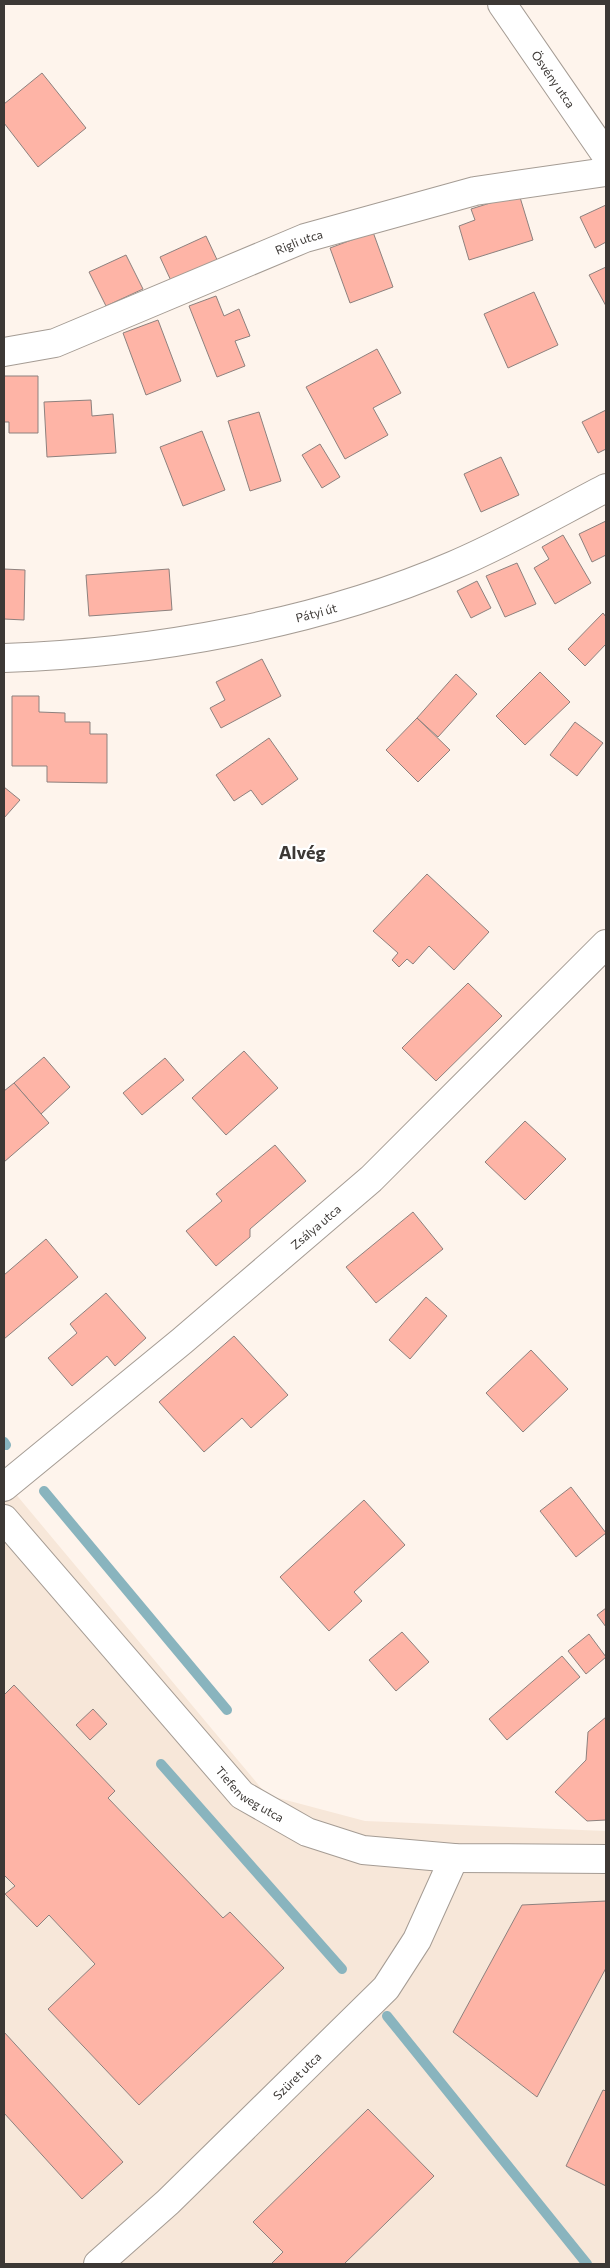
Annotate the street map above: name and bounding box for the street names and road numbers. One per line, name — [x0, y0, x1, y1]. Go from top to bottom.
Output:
street label: Ösvény utca — [529, 48, 578, 110]
street label: Rigli utca — [273, 226, 324, 257]
street label: Pátyi út — [294, 600, 338, 624]
street label: Zsálya utca — [288, 1201, 343, 1252]
street label: Tiefenweg utca — [213, 1763, 286, 1824]
street label: Szüret utca — [270, 2049, 324, 2102]

